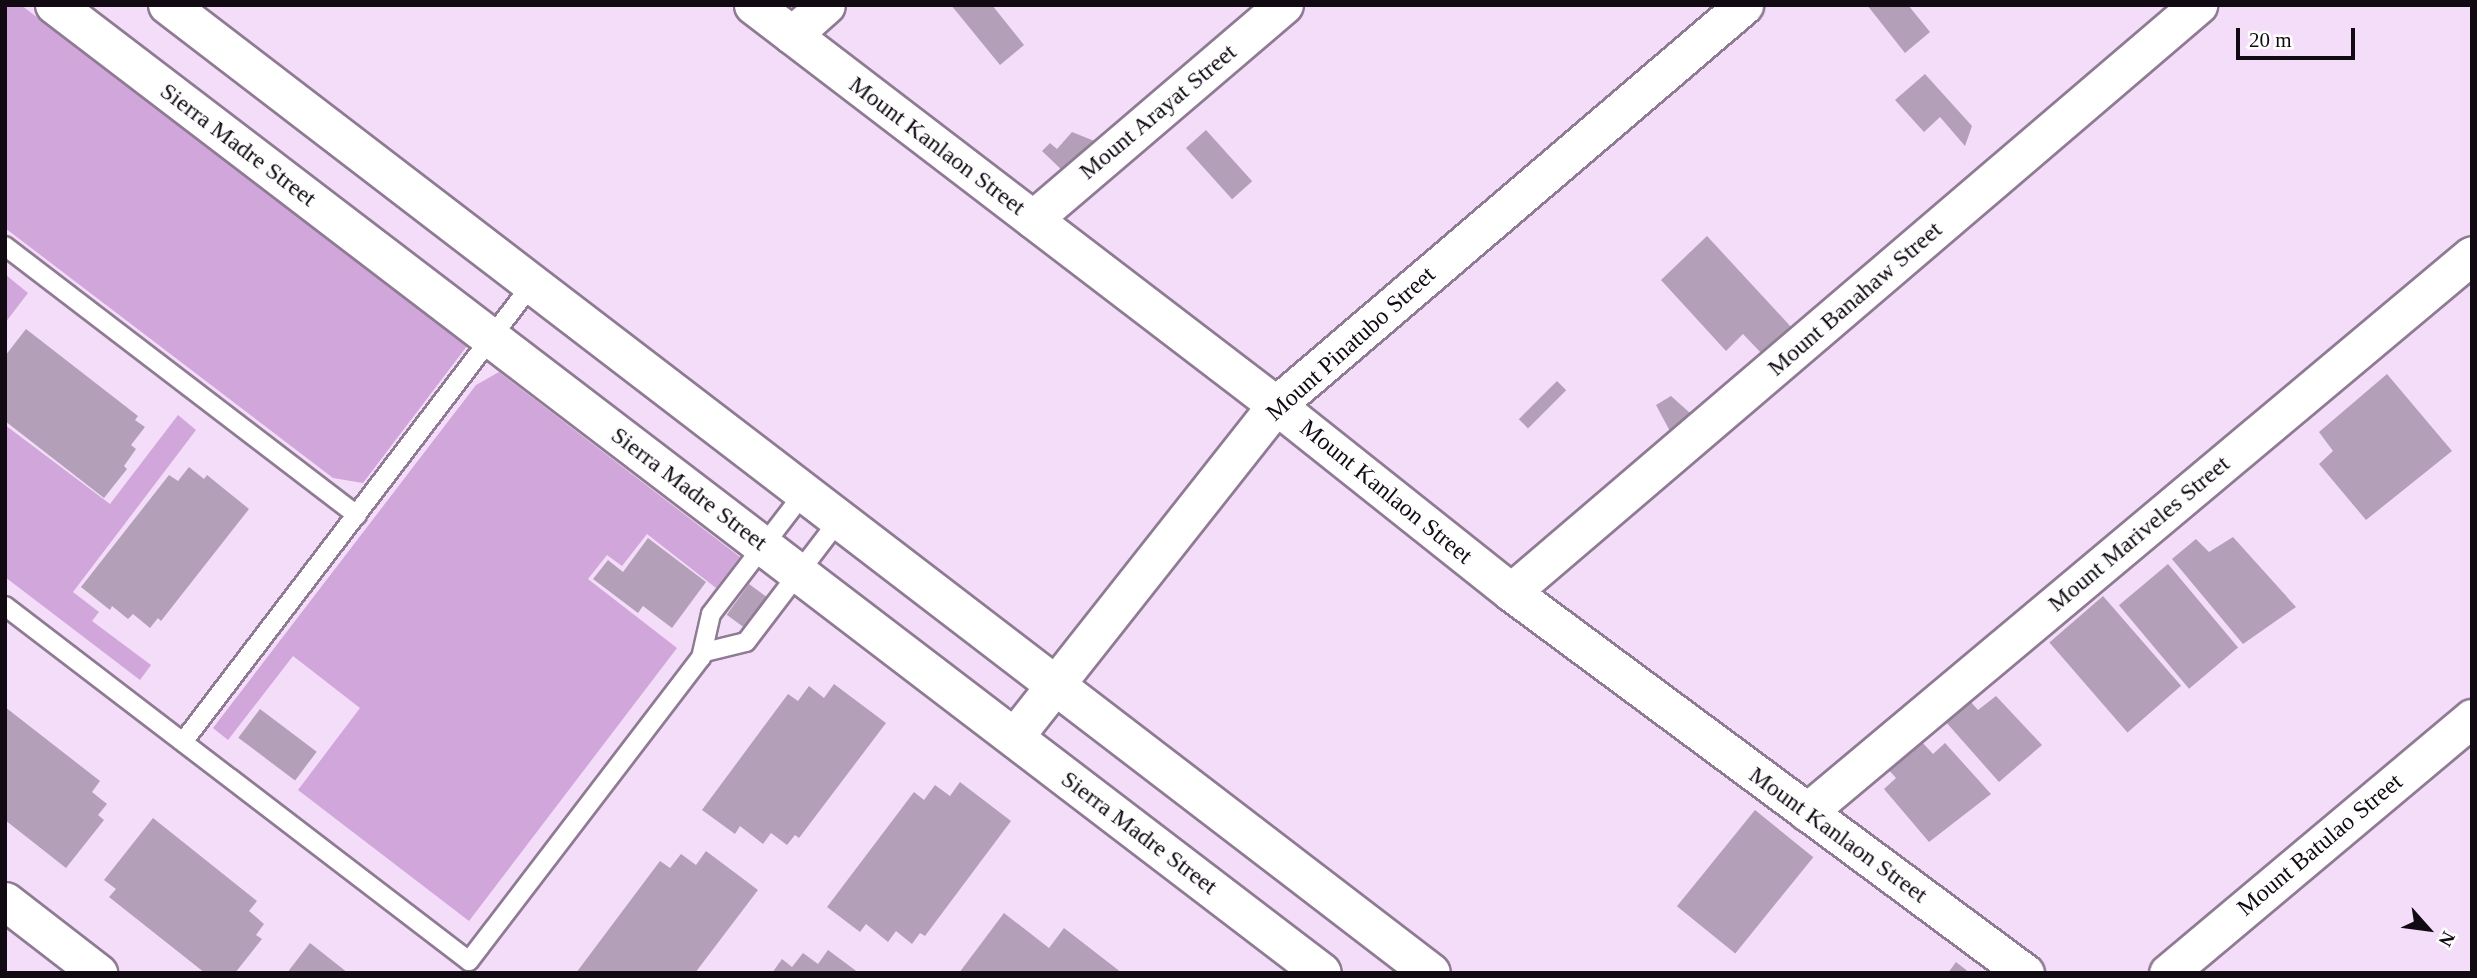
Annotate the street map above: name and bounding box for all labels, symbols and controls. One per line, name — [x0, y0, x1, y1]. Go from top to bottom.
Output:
scale bar — [2239, 14, 2358, 58]
text: 20 m — [2249, 28, 2292, 52]
street label: Mount Arayat Street — [1073, 38, 1243, 186]
street label: Mount Kanlaon Street — [843, 70, 1031, 222]
street label: Sierra Madre Street — [154, 77, 322, 213]
street label: Mount Banahaw Street — [1762, 216, 1948, 382]
street label: Mount Pinatubo Street — [1261, 261, 1441, 427]
street label: Mount Kanlaon Street — [1294, 414, 1478, 570]
street label: Sierra Madre Street — [605, 421, 773, 557]
street label: Mount Mariveles Street — [2042, 450, 2236, 618]
street label: Mount Kanlaon Street — [1743, 761, 1933, 909]
street label: Sierra Madre Street — [1055, 765, 1223, 901]
street label: Mount Batulao Street — [2232, 768, 2408, 922]
north arrow — [2393, 894, 2463, 964]
text: N — [2434, 928, 2459, 950]

